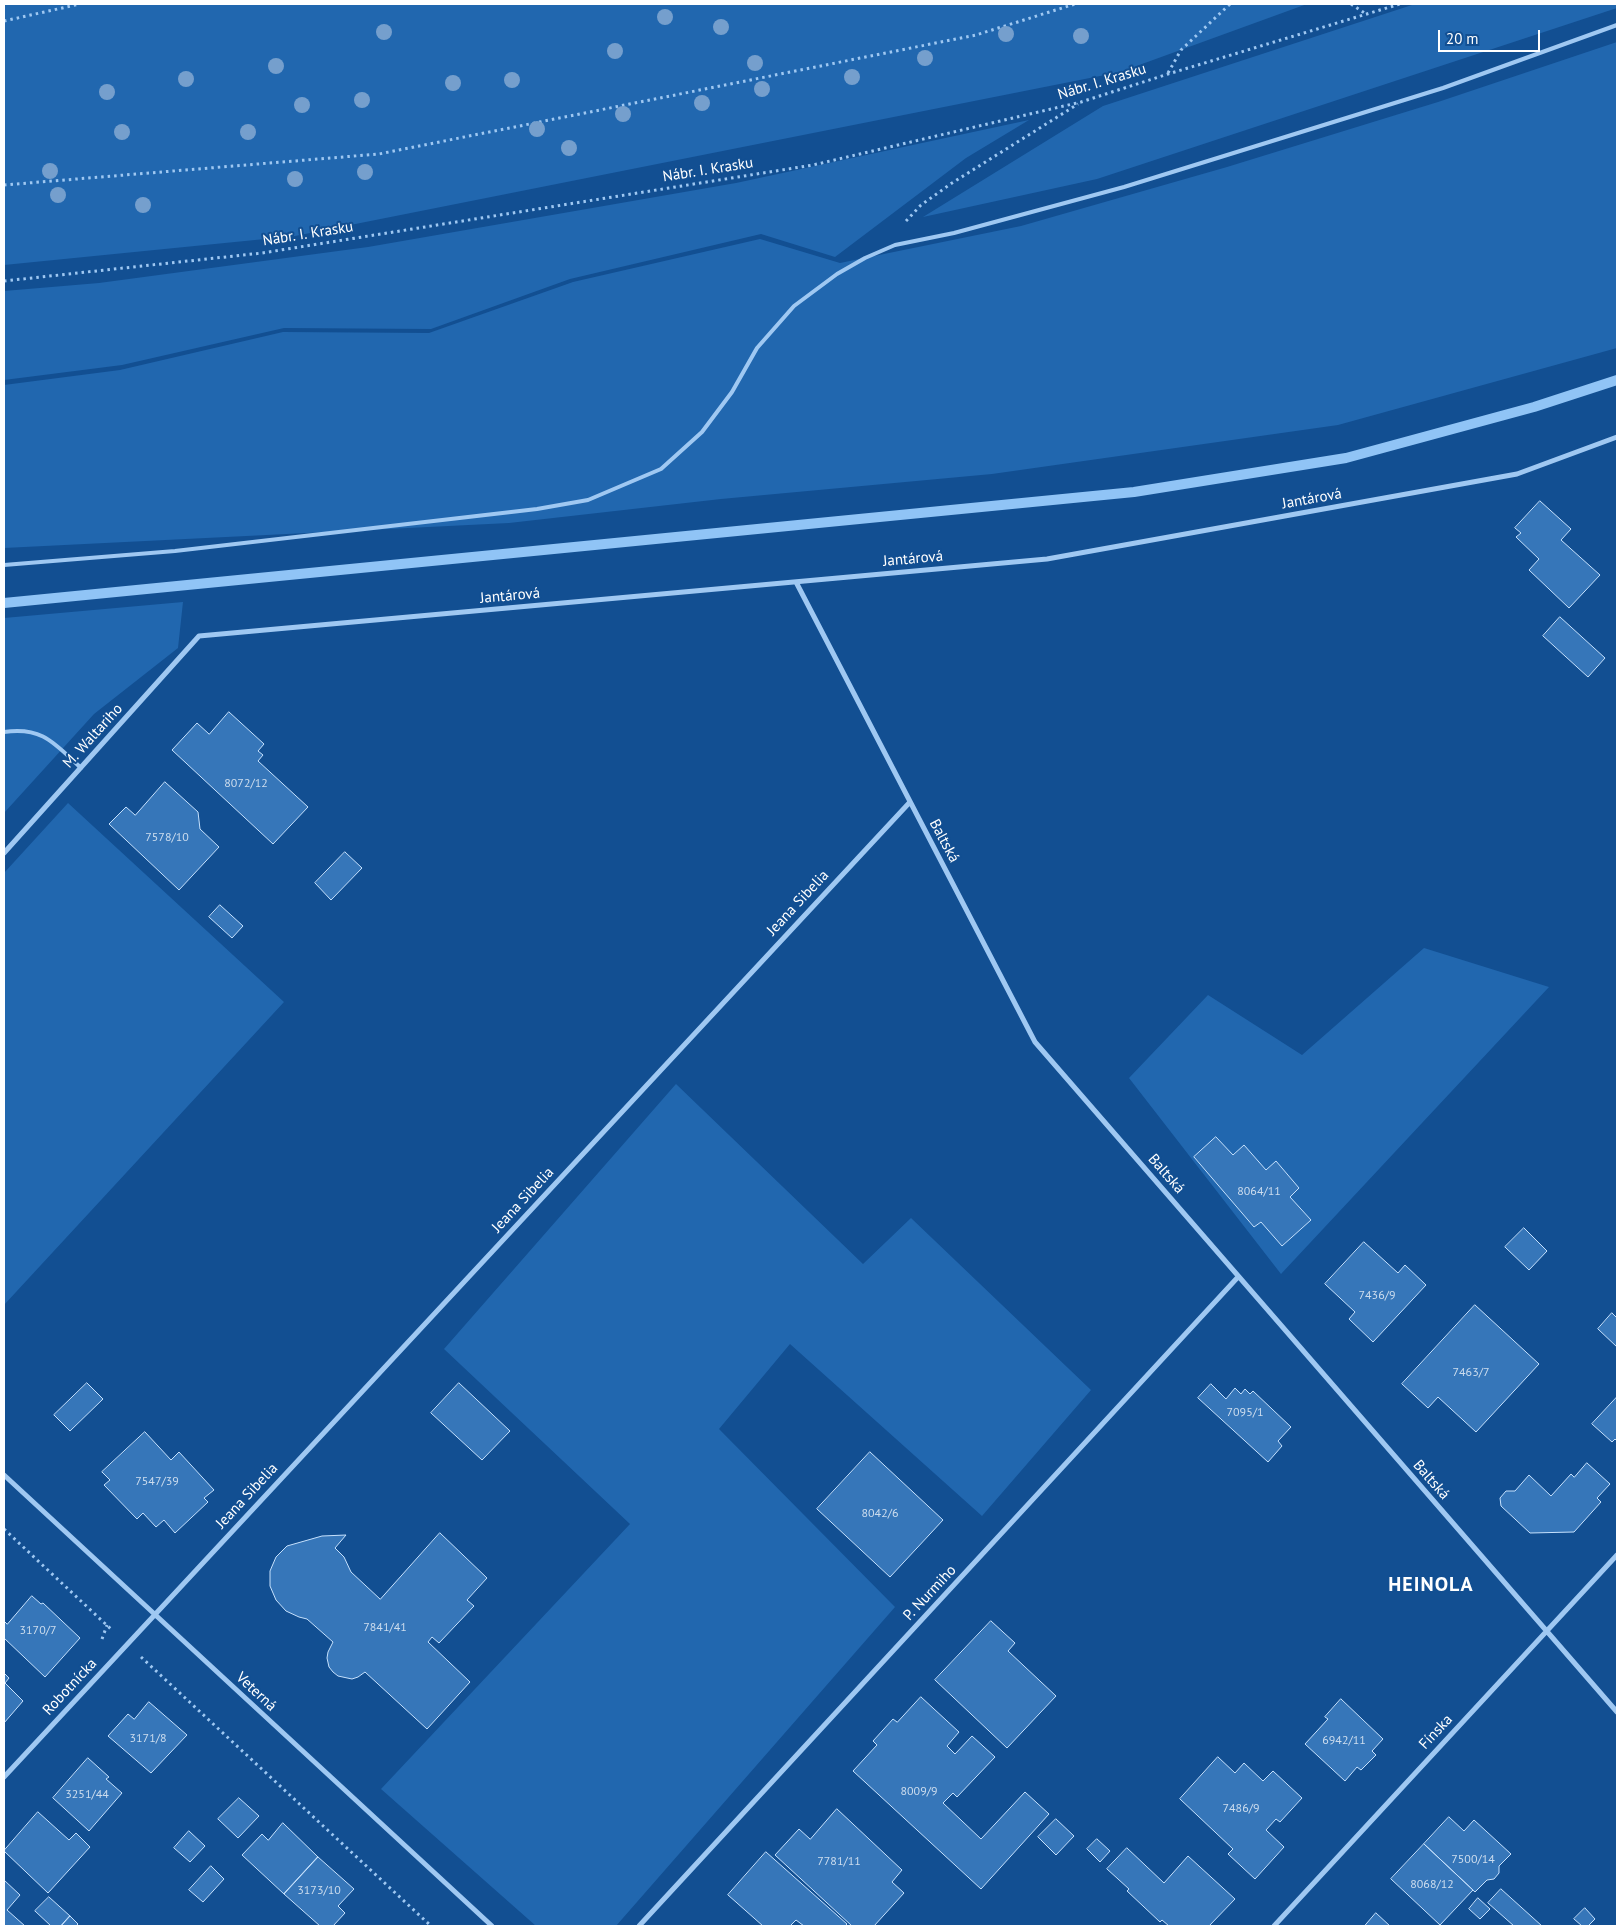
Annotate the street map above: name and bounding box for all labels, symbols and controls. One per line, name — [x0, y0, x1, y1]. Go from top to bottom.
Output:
scale bar — [1441, 20, 1544, 52]
text: 20 m — [1446, 29, 1479, 48]
street label: Nábr. I. Krasku — [1056, 60, 1148, 104]
street label: Nábr. I. Krasku — [661, 154, 755, 186]
street label: Nábr. I. Krasku — [261, 218, 355, 250]
street label: Jantárová — [1281, 485, 1343, 513]
street label: Jantárová — [882, 547, 944, 571]
street label: Jantárová — [479, 584, 541, 608]
street label: M. Waltariho — [59, 700, 127, 772]
house number: 8072/12 — [224, 777, 268, 791]
street label: Baltská — [925, 816, 963, 866]
house number: 7578/10 — [145, 831, 189, 845]
street label: Jeana Sibelia — [763, 867, 833, 939]
street label: Baltská — [1144, 1151, 1188, 1197]
street label: Jeana Sibelia — [488, 1164, 558, 1236]
house number: 8064/11 — [1237, 1185, 1281, 1199]
house number: 7436/9 — [1359, 1289, 1395, 1303]
house number: 7463/7 — [1453, 1366, 1489, 1380]
house number: 7095/1 — [1227, 1406, 1263, 1420]
street label: Baltská — [1409, 1457, 1453, 1503]
street label: Jeana Sibelia — [212, 1460, 282, 1532]
house number: 7547/39 — [135, 1475, 179, 1489]
house number: 8042/6 — [862, 1507, 898, 1521]
street label: P. Nurmiho — [900, 1561, 960, 1625]
district label: HEINOLA — [1387, 1573, 1475, 1597]
house number: 7841/41 — [363, 1621, 407, 1635]
house number: 3170/7 — [20, 1624, 56, 1638]
street label: Robotnícka — [39, 1655, 101, 1719]
street label: Veterná — [232, 1669, 280, 1715]
street label: Fínska — [1415, 1711, 1457, 1753]
house number: 3171/8 — [130, 1732, 166, 1746]
house number: 6942/11 — [1322, 1734, 1366, 1748]
house number: 8009/9 — [901, 1785, 937, 1799]
house number: 3251/44 — [65, 1788, 109, 1802]
house number: 7486/9 — [1223, 1802, 1259, 1816]
house number: 7500/14 — [1451, 1853, 1495, 1867]
house number: 7781/11 — [817, 1855, 861, 1869]
house number: 8068/12 — [1410, 1878, 1454, 1892]
house number: 3173/10 — [297, 1884, 341, 1898]

